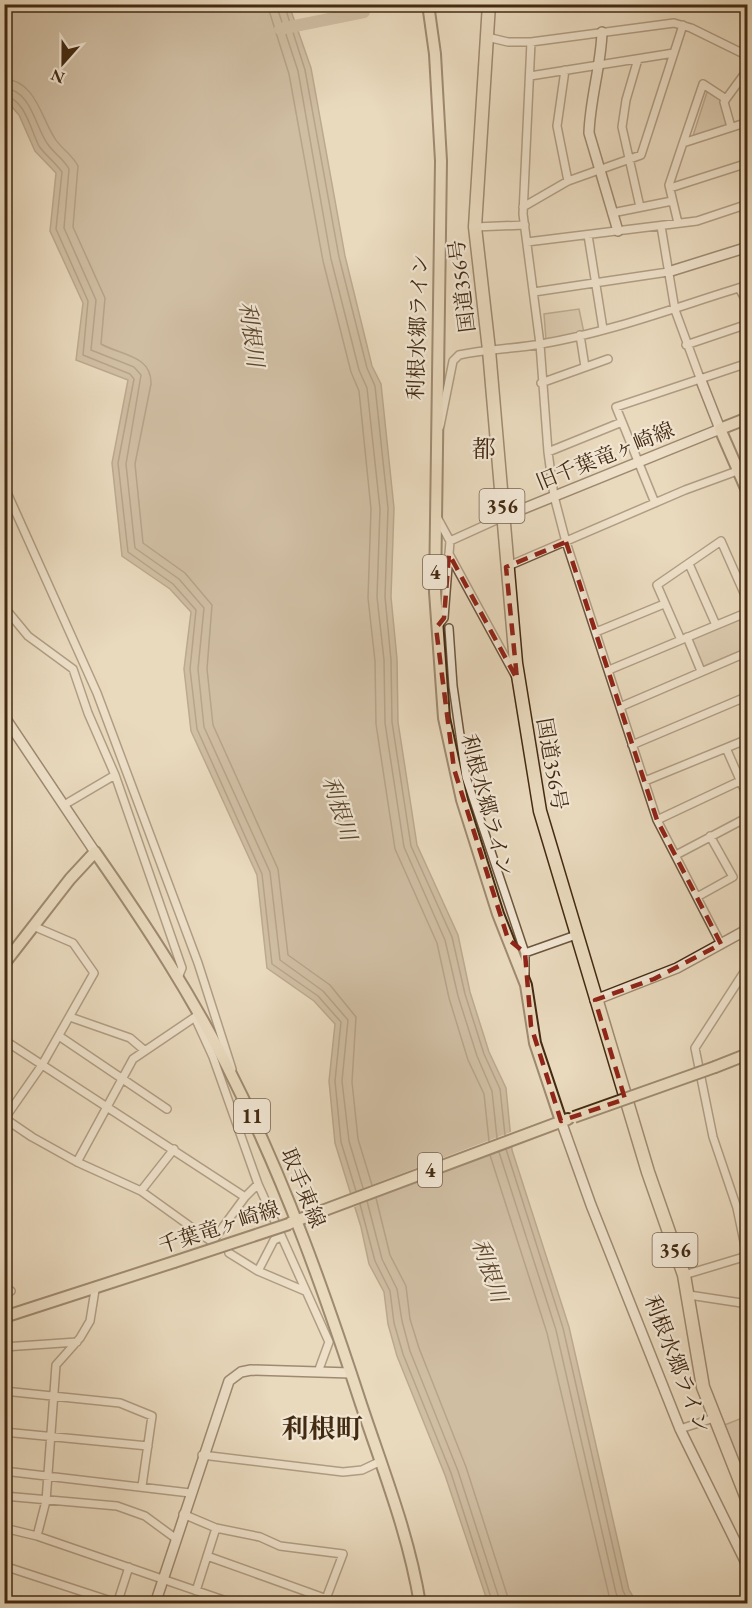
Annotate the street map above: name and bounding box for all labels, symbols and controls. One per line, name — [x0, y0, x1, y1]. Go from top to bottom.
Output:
north arrow — [33, 33, 93, 93]
text: N — [48, 64, 68, 89]
street label: 国道356号 — [442, 238, 481, 334]
street label: 利根水郷ライン — [401, 253, 434, 401]
water label: 利根川 — [233, 299, 271, 371]
street label: 旧千葉竜ヶ崎線 — [532, 415, 678, 496]
district label: 都 — [472, 433, 496, 464]
road number: 356 — [480, 489, 524, 523]
road number: 4 — [423, 555, 447, 589]
street label: 国道356号 — [531, 716, 574, 812]
street label: 利根水郷ライン — [456, 731, 519, 879]
water label: 利根川 — [316, 772, 364, 846]
road number: 11 — [234, 1099, 270, 1133]
street label: 取手東線 — [275, 1144, 332, 1232]
road number: 4 — [418, 1153, 442, 1187]
street label: 千葉竜ヶ崎線 — [155, 1194, 283, 1259]
road number: 356 — [652, 1233, 698, 1267]
water label: 利根川 — [465, 1234, 515, 1308]
street label: 利根水郷ライン — [639, 1291, 716, 1437]
district label: 利根町 — [282, 1411, 363, 1446]

